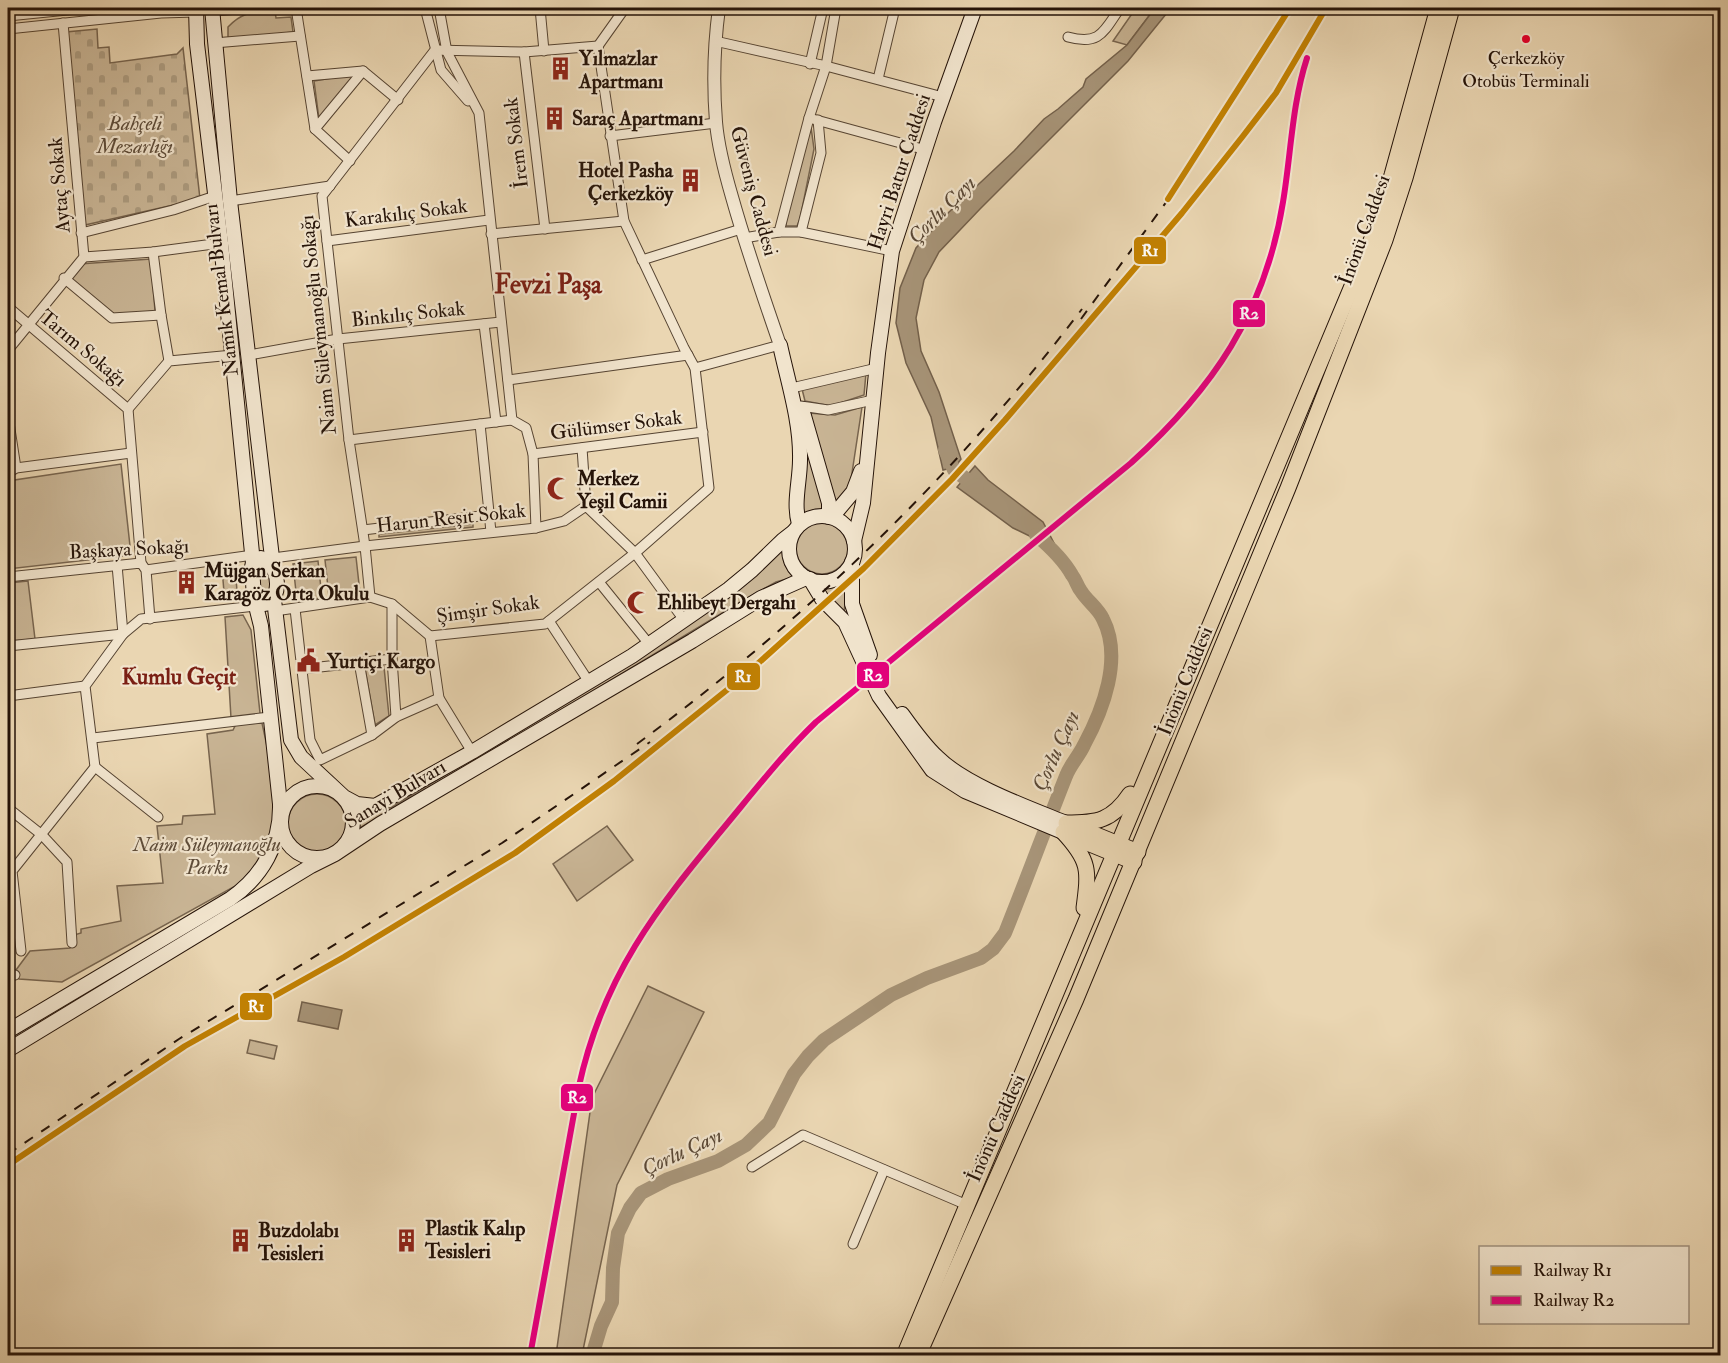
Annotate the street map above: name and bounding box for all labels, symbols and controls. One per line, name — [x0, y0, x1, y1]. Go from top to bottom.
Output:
marker: Çerkezköy Otobüs Terminali — [1520, 33, 1532, 45]
place label: Yılmazlar Apartmanı — [578, 46, 664, 95]
place label: Çerkezköy Otobüs Terminali — [1462, 47, 1590, 93]
building icon: Yılmazlar Apartmanı — [548, 56, 574, 82]
street label: Hayri Batur Caddesi — [862, 91, 936, 253]
street label: İrem Sokak — [498, 96, 534, 190]
building icon: Saraç Apartmanı — [541, 105, 567, 131]
place label: Saraç Apartmanı — [572, 106, 704, 132]
park label: Bahçeli Mezarlığı — [96, 111, 173, 159]
street label: Güveniş Caddesi — [725, 123, 783, 259]
street label: Aytaç Sokak — [42, 136, 76, 235]
place label: Hotel Pasha Çerkezköy — [578, 158, 674, 207]
building icon: Hotel Pasha Çerkezköy — [678, 168, 704, 194]
water label: Çorlu Çayı — [902, 170, 982, 250]
street label: İnönü Caddesi — [1332, 171, 1396, 289]
street label: Karakılıç Sokak — [343, 193, 469, 233]
street label: Namık Kemal Bulvarı — [198, 202, 244, 378]
street label: Naim Süleymanoğlu Sokağı — [294, 214, 342, 436]
line badge: R1 — [1133, 236, 1167, 265]
text: R1 — [1141, 241, 1159, 261]
district label: Fevzi Paşa — [494, 269, 603, 301]
street label: Binkılıç Sokak — [350, 296, 466, 332]
line badge: R2 — [1232, 299, 1266, 328]
street label: Tarım Sokağı — [34, 304, 132, 392]
text: R2 — [1239, 304, 1259, 324]
street label: Gülümser Sokak — [549, 404, 684, 446]
place label: Merkez Yeşil Camii — [576, 466, 668, 514]
mosque icon: Merkez Yeşil Camii — [546, 476, 572, 502]
street label: Harun Reşit Sokak — [375, 498, 527, 538]
street label: Başkaya Sokağı — [68, 533, 190, 565]
place label: Müjgan Serkan Karagöz Orta Okulu — [203, 558, 370, 607]
building icon: Müjgan Serkan Karagöz Orta Okulu — [173, 569, 199, 595]
street label: Şimşir Sokak — [435, 589, 541, 629]
mosque icon: Ehlibeyt Dergahı — [626, 589, 652, 615]
place label: Ehlibeyt Dergahı — [657, 590, 796, 616]
street label: İnönü Caddesi — [1152, 623, 1218, 739]
public building icon: Yurtiçi Kargo — [296, 648, 322, 674]
place label: Yurtiçi Kargo — [326, 649, 436, 675]
line badge: R2 — [856, 661, 890, 689]
line badge: R1 — [726, 662, 761, 691]
district label: Kumlu Geçit — [122, 663, 237, 691]
text: R2 — [863, 666, 883, 686]
text: R1 — [734, 667, 752, 687]
water label: Çorlu Çayı — [1026, 706, 1086, 796]
street label: Sanayi Bulvarı — [340, 754, 450, 834]
park label: Naim Süleymanoğlu Parkı — [132, 832, 281, 880]
line badge: R1 — [239, 992, 273, 1021]
text: R1 — [247, 997, 265, 1017]
street label: İnönü Caddesi — [961, 1070, 1031, 1186]
line badge: R2 — [560, 1083, 594, 1112]
text: R2 — [567, 1088, 587, 1108]
water label: Çorlu Çayı — [637, 1122, 727, 1182]
place label: Plastik Kalıp Tesisleri — [424, 1216, 525, 1264]
place label: Buzdolabı Tesisleri — [257, 1218, 340, 1266]
building icon: Plastik Kalıp Tesisleri — [394, 1227, 420, 1253]
building icon: Buzdolabı Tesisleri — [227, 1228, 253, 1254]
legend — [1479, 1246, 1689, 1324]
text: Railway R1 — [1533, 1259, 1612, 1282]
text: Railway R2 — [1533, 1289, 1615, 1312]

